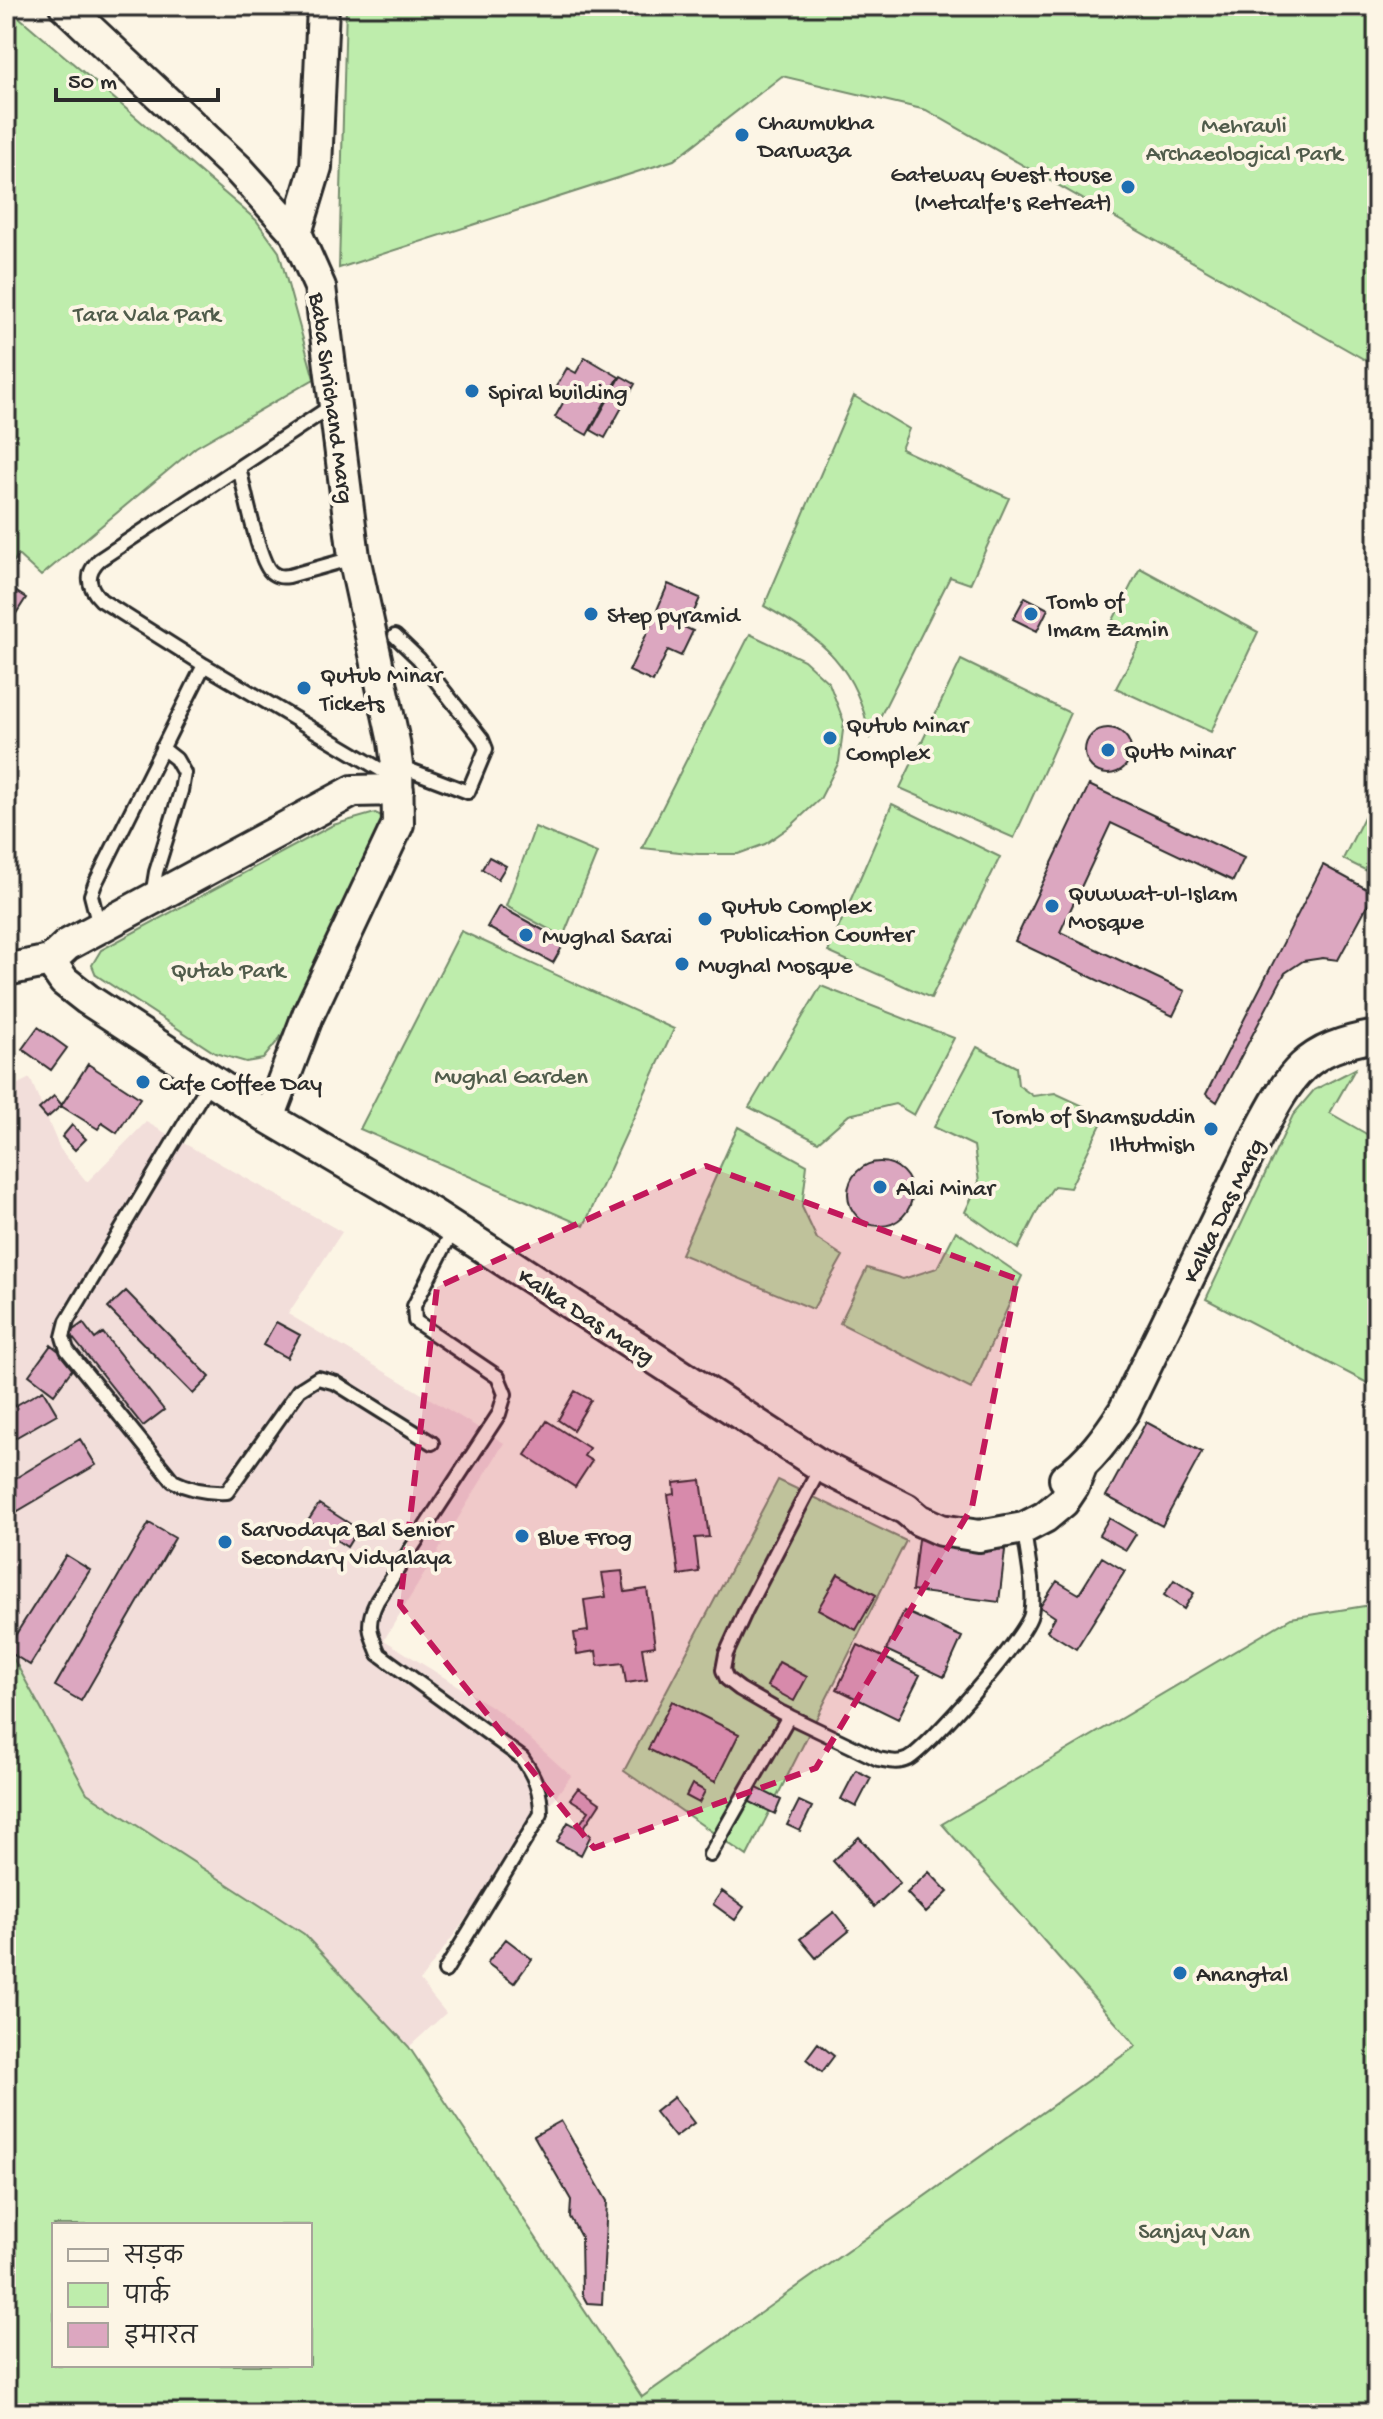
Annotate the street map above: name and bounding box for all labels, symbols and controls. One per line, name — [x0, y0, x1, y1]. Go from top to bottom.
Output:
scale bar — [56, 52, 218, 102]
text: 50 m — [68, 69, 117, 98]
place label: Chaumukha Darwaza — [756, 110, 874, 167]
park label: Mehrauli Archaeological Park — [1146, 113, 1345, 170]
marker: Chaumukha Darwaza — [733, 126, 751, 144]
place label: Gateway Guest House (Metcalfe's Retreat) — [890, 162, 1113, 219]
marker: Gateway Guest House (Metcalfe's Retreat) — [1119, 178, 1137, 196]
street label: Baba Shrichand Marg — [300, 290, 359, 506]
park label: Tara Vala Park — [72, 302, 223, 331]
place label: Spiral building — [488, 380, 628, 409]
marker: Spiral building — [463, 382, 481, 400]
place label: Tomb of Imam Zamin — [1045, 589, 1169, 646]
place label: Step pyramid — [607, 603, 742, 632]
marker: Step pyramid — [582, 605, 600, 623]
marker: Tomb of Imam Zamin — [1022, 605, 1040, 623]
place label: Qutub Minar Tickets — [318, 663, 444, 720]
marker: Qutub Minar Tickets — [295, 679, 313, 697]
place label: Qutub Minar Complex — [846, 713, 970, 770]
marker: Qutub Minar Complex — [821, 729, 839, 747]
place label: Qutb Minar — [1124, 739, 1237, 768]
marker: Qutb Minar — [1099, 741, 1117, 759]
place label: Quwwat-ul-Islam Mosque — [1068, 881, 1238, 938]
place label: Qutub Complex Publication Counter — [720, 894, 916, 951]
marker: Quwwat-ul-Islam Mosque — [1043, 897, 1061, 915]
marker: Qutub Complex Publication Counter — [696, 910, 714, 928]
place label: Mughal Sarai — [542, 924, 672, 953]
marker: Mughal Sarai — [517, 926, 535, 944]
place label: Mughal Mosque — [698, 953, 853, 982]
marker: Mughal Mosque — [673, 955, 691, 973]
park label: Qutab Park — [171, 958, 288, 987]
park label: Mughal Garden — [434, 1064, 588, 1093]
place label: Cafe Coffee Day — [159, 1071, 322, 1100]
marker: Cafe Coffee Day — [134, 1073, 152, 1091]
place label: Tomb of Shamsuddin Iltutmish — [991, 1104, 1196, 1161]
marker: Tomb of Shamsuddin Iltutmish — [1202, 1120, 1220, 1138]
street label: Kalka Das Marg — [1178, 1135, 1273, 1289]
place label: Alai Minar — [896, 1176, 997, 1205]
marker: Alai Minar — [871, 1178, 889, 1196]
street label: Kalka Das Marg — [511, 1263, 659, 1373]
place label: Sarvodaya Bal Senior Secondary Vidyalaya — [241, 1517, 455, 1574]
place label: Blue Frog — [537, 1525, 632, 1554]
marker: Blue Frog — [513, 1527, 531, 1545]
marker: Sarvodaya Bal Senior Secondary Vidyalaya — [216, 1533, 234, 1551]
place label: Anangtal — [1196, 1962, 1288, 1991]
marker: Anangtal — [1171, 1964, 1189, 1982]
park label: Sanjay Van — [1138, 2219, 1250, 2248]
legend — [52, 2223, 312, 2367]
text: सड़क — [122, 2244, 185, 2273]
text: पार्क — [122, 2276, 171, 2313]
text: इमारत — [124, 2323, 199, 2353]

